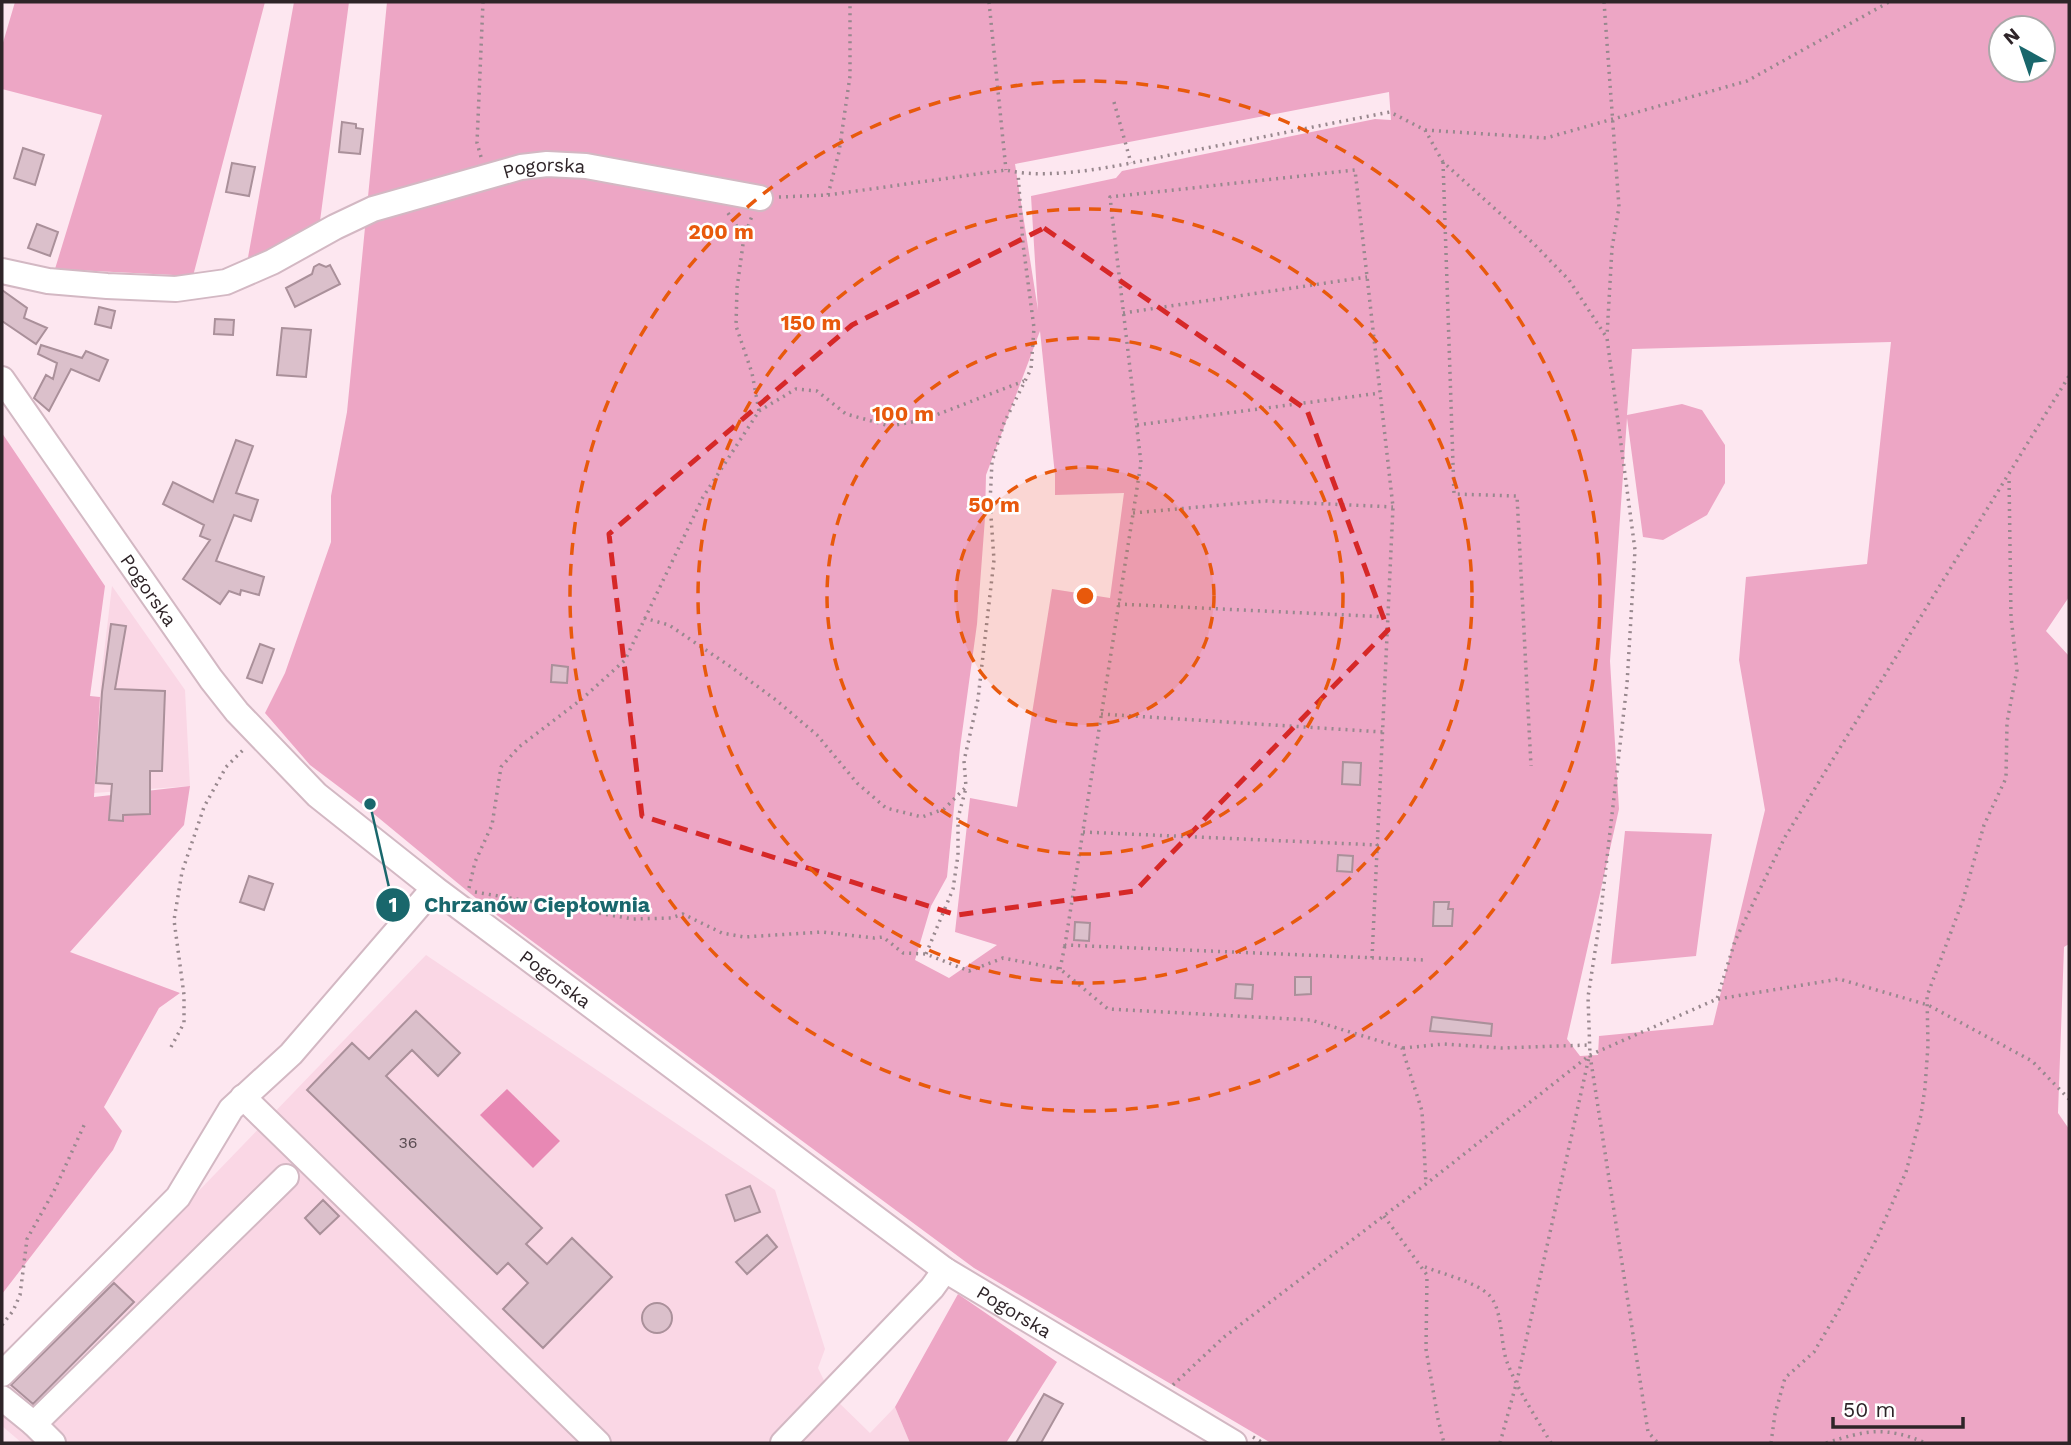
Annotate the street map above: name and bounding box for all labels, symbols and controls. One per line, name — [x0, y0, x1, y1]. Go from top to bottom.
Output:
north arrow — [1987, 14, 2057, 84]
text: N — [1999, 23, 2024, 50]
street label: Pogorska — [500, 152, 586, 183]
text: 200 m — [688, 219, 754, 244]
text: 150 m — [781, 310, 841, 335]
text: 100 m — [872, 401, 934, 426]
text: 50 m — [968, 492, 1020, 517]
street label: Pogorska — [116, 549, 182, 631]
centre of rings — [1073, 584, 1097, 608]
callout: Chrzanów Ciepłownia — [375, 884, 664, 926]
text: 1 — [388, 892, 398, 917]
text: Chrzanów Ciepłownia — [424, 892, 651, 917]
street label: Pogorska — [515, 945, 596, 1013]
house number: 36 — [398, 1133, 418, 1152]
street label: Pogorska — [973, 1280, 1056, 1343]
scale bar — [1833, 1386, 1962, 1430]
text: 50 m — [1843, 1397, 1895, 1422]

